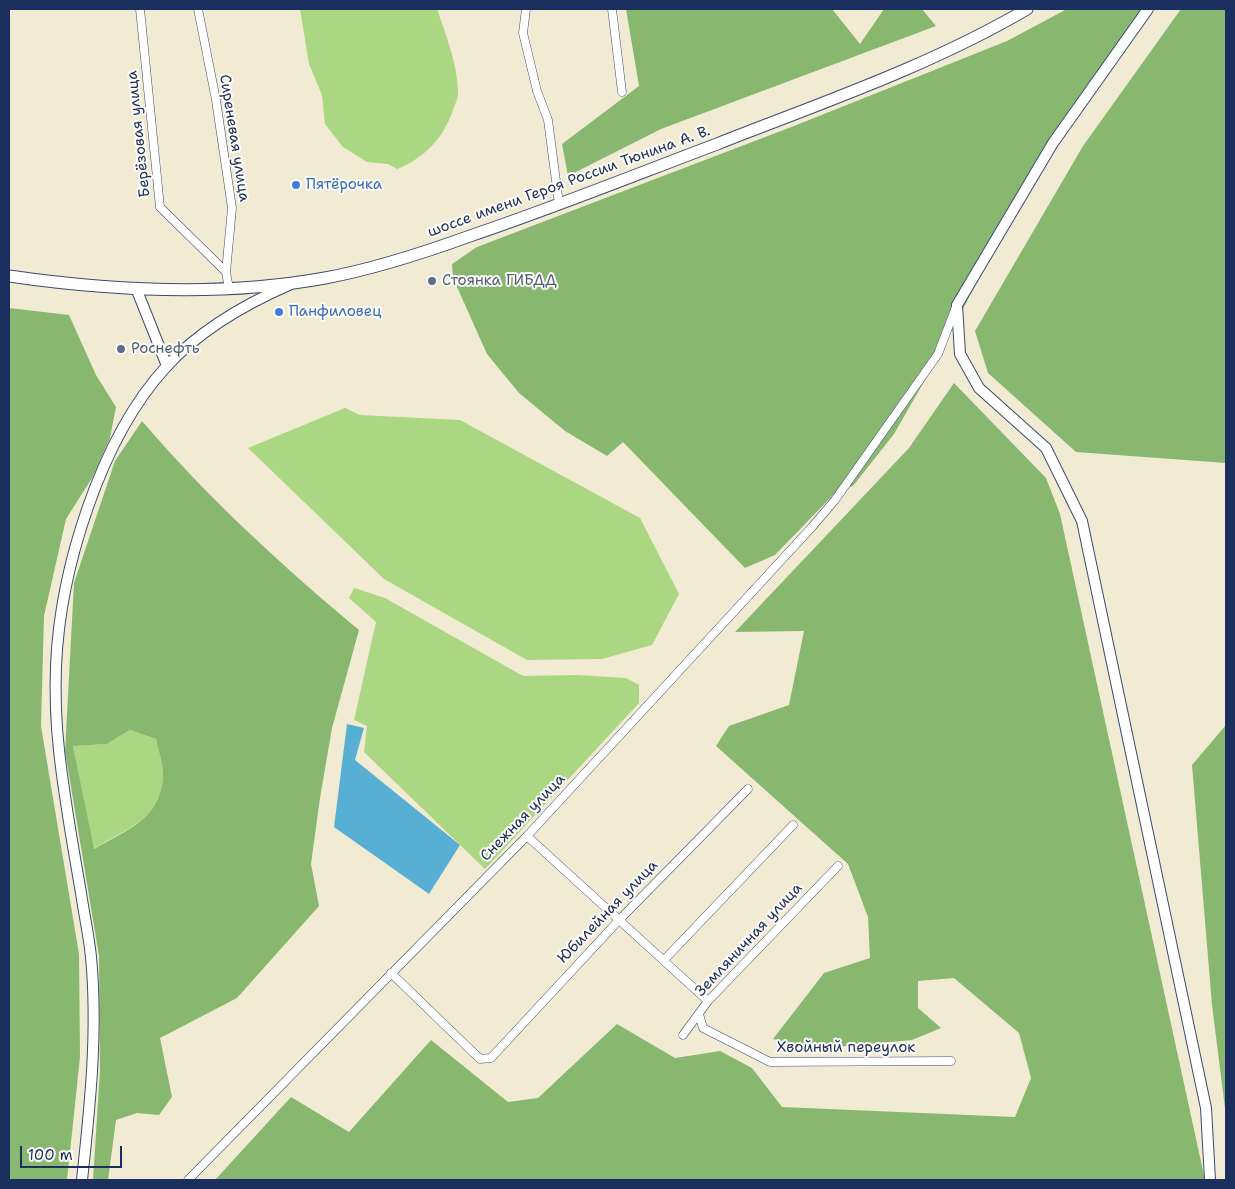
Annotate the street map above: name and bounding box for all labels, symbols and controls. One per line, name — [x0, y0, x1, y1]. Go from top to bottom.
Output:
street label: Берёзовая улица — [123, 70, 155, 198]
street label: Сиреневая улица — [215, 73, 253, 203]
street label: шоссе имени Героя России Тюнина А. В. — [425, 122, 713, 242]
place label: Пятёрочка — [306, 176, 382, 194]
marker: Пятёрочка — [290, 179, 302, 191]
place label: Стоянка ГИБДД — [442, 272, 556, 290]
marker: Стоянка ГИБДД — [426, 275, 438, 287]
place label: Панфиловец — [289, 303, 381, 321]
marker: Панфиловец — [273, 306, 285, 318]
place label: Роснефть — [131, 340, 200, 358]
marker: Роснефть — [115, 343, 127, 355]
street label: Снежная улица — [477, 771, 569, 865]
street label: Юбилейная улица — [554, 857, 662, 967]
street label: Земляничная улица — [692, 880, 806, 1000]
street label: Хвойный переулок — [777, 1039, 915, 1057]
scale bar — [22, 1136, 125, 1168]
text: 100 m — [28, 1145, 73, 1165]

